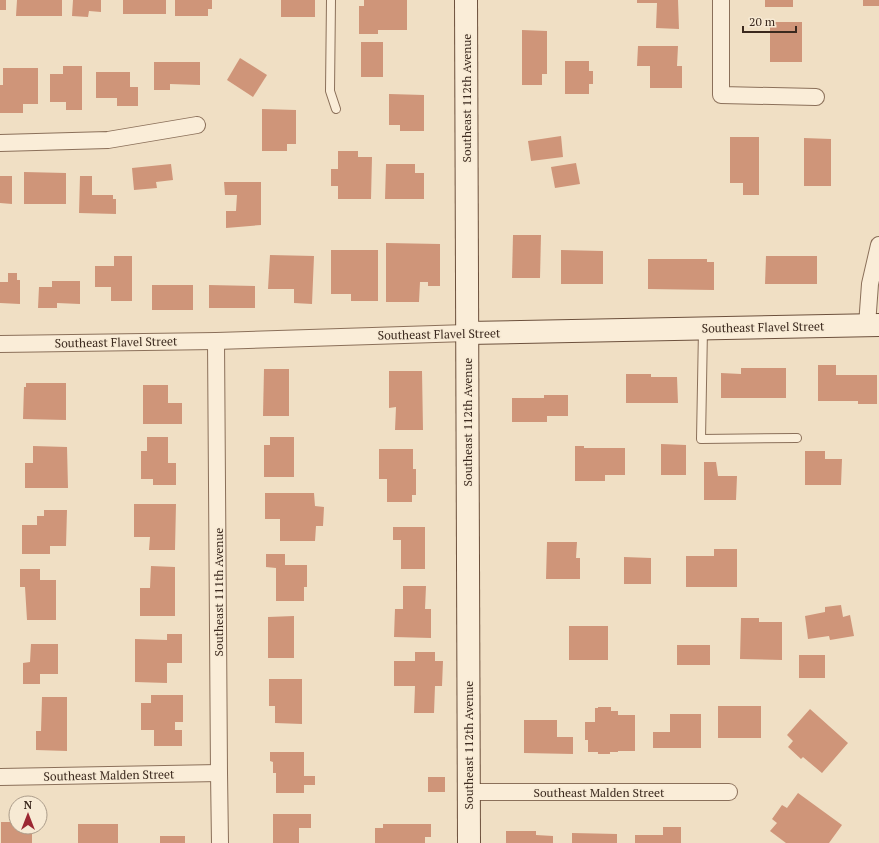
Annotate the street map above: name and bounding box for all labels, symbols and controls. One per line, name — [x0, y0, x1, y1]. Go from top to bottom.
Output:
scale bar — [743, 8, 796, 34]
text: 20 m — [749, 14, 776, 29]
street label: Southeast 112th Avenue — [459, 34, 474, 162]
street label: Southeast Flavel Street — [701, 318, 825, 336]
street label: Southeast Flavel Street — [377, 325, 501, 343]
street label: Southeast Flavel Street — [54, 333, 178, 351]
street label: Southeast 112th Avenue — [460, 358, 475, 486]
street label: Southeast 111th Avenue — [211, 528, 226, 656]
street label: Southeast 112th Avenue — [461, 681, 476, 809]
street label: Southeast Malden Street — [43, 766, 175, 784]
street label: Southeast Malden Street — [534, 785, 665, 800]
north arrow — [8, 795, 48, 835]
text: N — [24, 798, 33, 812]

